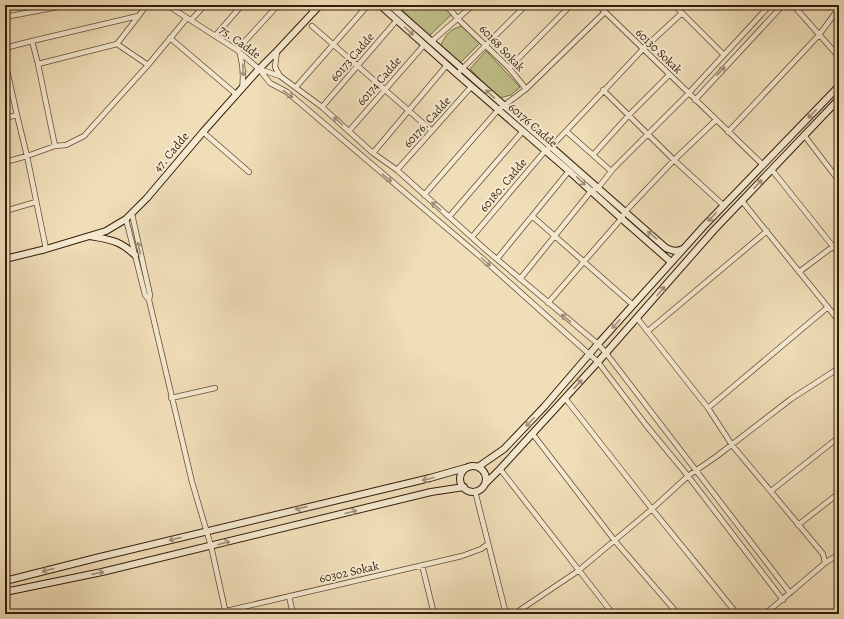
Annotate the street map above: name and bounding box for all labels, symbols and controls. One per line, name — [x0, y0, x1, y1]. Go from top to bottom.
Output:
street label: 60168 Sokak — [476, 21, 528, 75]
street label: 75. Cadde — [216, 22, 264, 62]
street label: 60130 Sokak — [632, 25, 686, 77]
one-way arrow — [404, 26, 414, 36]
street label: 60173 Cadde — [326, 29, 378, 85]
street label: 60174 Cadde — [353, 53, 405, 109]
one-way arrow — [239, 63, 247, 76]
one-way arrow — [717, 66, 726, 76]
one-way arrow — [282, 90, 293, 98]
one-way arrow — [485, 90, 496, 99]
street label: 60176. Cadde — [400, 93, 454, 151]
street label: 60176 Cadde — [505, 99, 561, 151]
one-way arrow — [807, 109, 817, 119]
one-way arrow — [333, 116, 343, 126]
street label: 47. Cadde — [150, 129, 192, 175]
street label: 60180. Cadde — [476, 155, 530, 215]
one-way arrow — [382, 173, 393, 182]
one-way arrow — [575, 176, 585, 185]
one-way arrow — [753, 179, 763, 189]
one-way arrow — [431, 201, 442, 210]
one-way arrow — [707, 212, 717, 222]
one-way arrow — [647, 231, 657, 240]
one-way arrow — [135, 242, 143, 255]
one-way arrow — [481, 257, 491, 266]
one-way arrow — [657, 285, 666, 296]
one-way arrow — [561, 314, 572, 323]
one-way arrow — [611, 319, 620, 330]
one-way arrow — [573, 379, 583, 389]
one-way arrow — [525, 417, 535, 427]
one-way arrow — [421, 475, 434, 483]
one-way arrow — [295, 505, 308, 513]
one-way arrow — [344, 507, 357, 515]
one-way arrow — [168, 535, 181, 543]
one-way arrow — [218, 538, 231, 546]
street label: 60302 Sokak — [318, 557, 380, 587]
one-way arrow — [42, 567, 55, 574]
one-way arrow — [91, 569, 104, 577]

